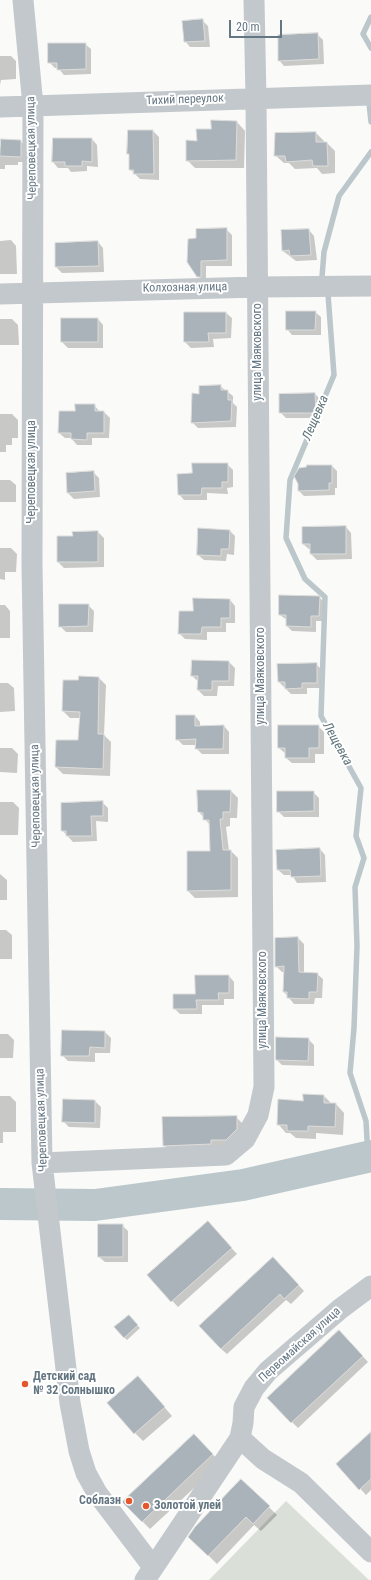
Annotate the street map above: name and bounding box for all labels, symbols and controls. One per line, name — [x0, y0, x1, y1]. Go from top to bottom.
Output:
scale bar — [231, 12, 284, 38]
text: 20 m — [236, 20, 260, 34]
street label: Тихий переулок — [146, 91, 224, 109]
street label: Череповецкая улица — [24, 96, 40, 200]
street label: Колхозная улица — [143, 280, 227, 296]
street label: улица Маяковского — [251, 303, 265, 401]
water label: Лещевка — [300, 393, 332, 443]
street label: Череповецкая улица — [25, 420, 39, 524]
street label: улица Маяковского — [254, 627, 268, 725]
water label: Лещевка — [319, 720, 355, 768]
street label: Череповецкая улица — [28, 744, 44, 848]
street label: улица Маяковского — [256, 951, 270, 1049]
street label: Череповецкая улица — [33, 1068, 51, 1172]
street label: Первомайская улица — [256, 1304, 344, 1386]
place label: Детский сад № 32 Солнышко — [33, 1370, 115, 1398]
marker: Детский сад № 32 Солнышко — [20, 1379, 30, 1389]
place label: Соблазн — [79, 1494, 121, 1508]
marker: Соблазн — [124, 1496, 134, 1506]
place label: Золотой улей — [154, 1499, 221, 1513]
marker: Золотой улей — [141, 1501, 151, 1511]

